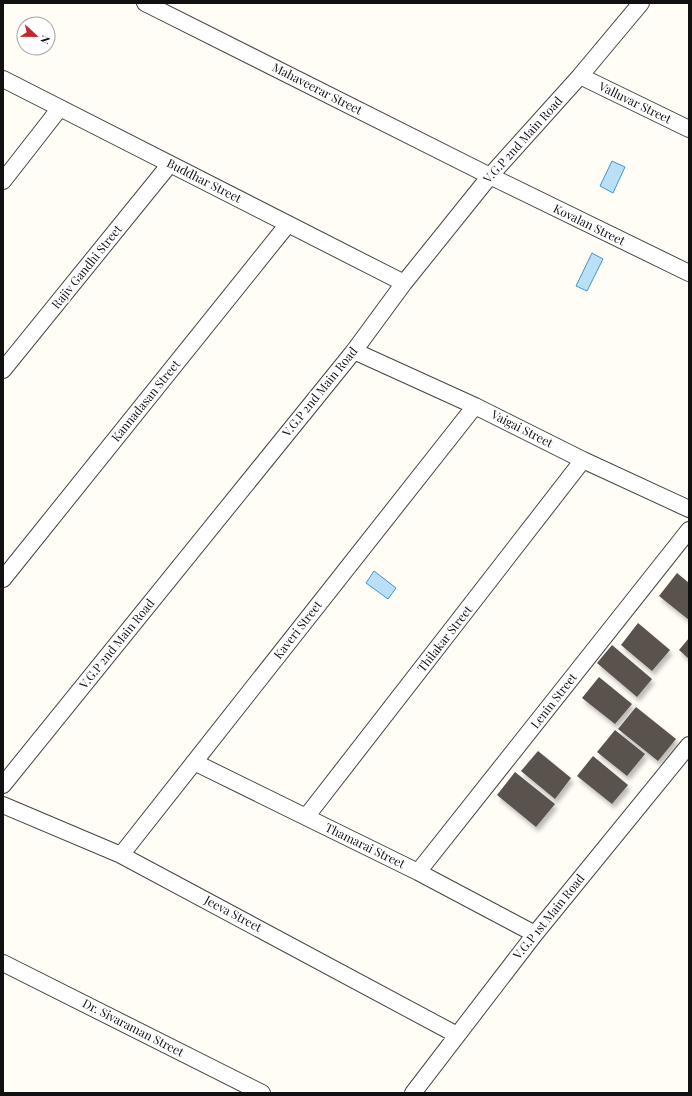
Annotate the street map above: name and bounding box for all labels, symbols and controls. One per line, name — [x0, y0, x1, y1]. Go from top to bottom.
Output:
north arrow — [16, 16, 56, 56]
text: N — [37, 33, 54, 46]
street label: Mahaveerar Street — [270, 59, 366, 118]
street label: Valluvar Street — [596, 77, 675, 127]
street label: V.G.P 2nd Main Road — [478, 93, 565, 187]
street label: Buddhar Street — [164, 154, 245, 206]
street label: Kovalan Street — [551, 200, 629, 249]
street label: Rajiv Gandhi Street — [48, 221, 125, 312]
street label: V.G.P 2nd Main Road — [277, 343, 360, 440]
street label: Kannadasan Street — [107, 356, 184, 445]
street label: Vaigai Street — [488, 405, 557, 451]
street label: V.G.P 2nd Main Road — [74, 595, 157, 692]
street label: Kaveri Street — [269, 596, 325, 662]
street label: Thilakar Street — [413, 601, 476, 675]
street label: Lenin Street — [527, 669, 580, 731]
street label: Thamarai Street — [323, 819, 409, 872]
street label: V.G.P 1st Main Road — [508, 870, 588, 963]
street label: Jeeva Street — [201, 891, 266, 935]
street label: Dr. Sivaraman Street — [80, 995, 187, 1060]

